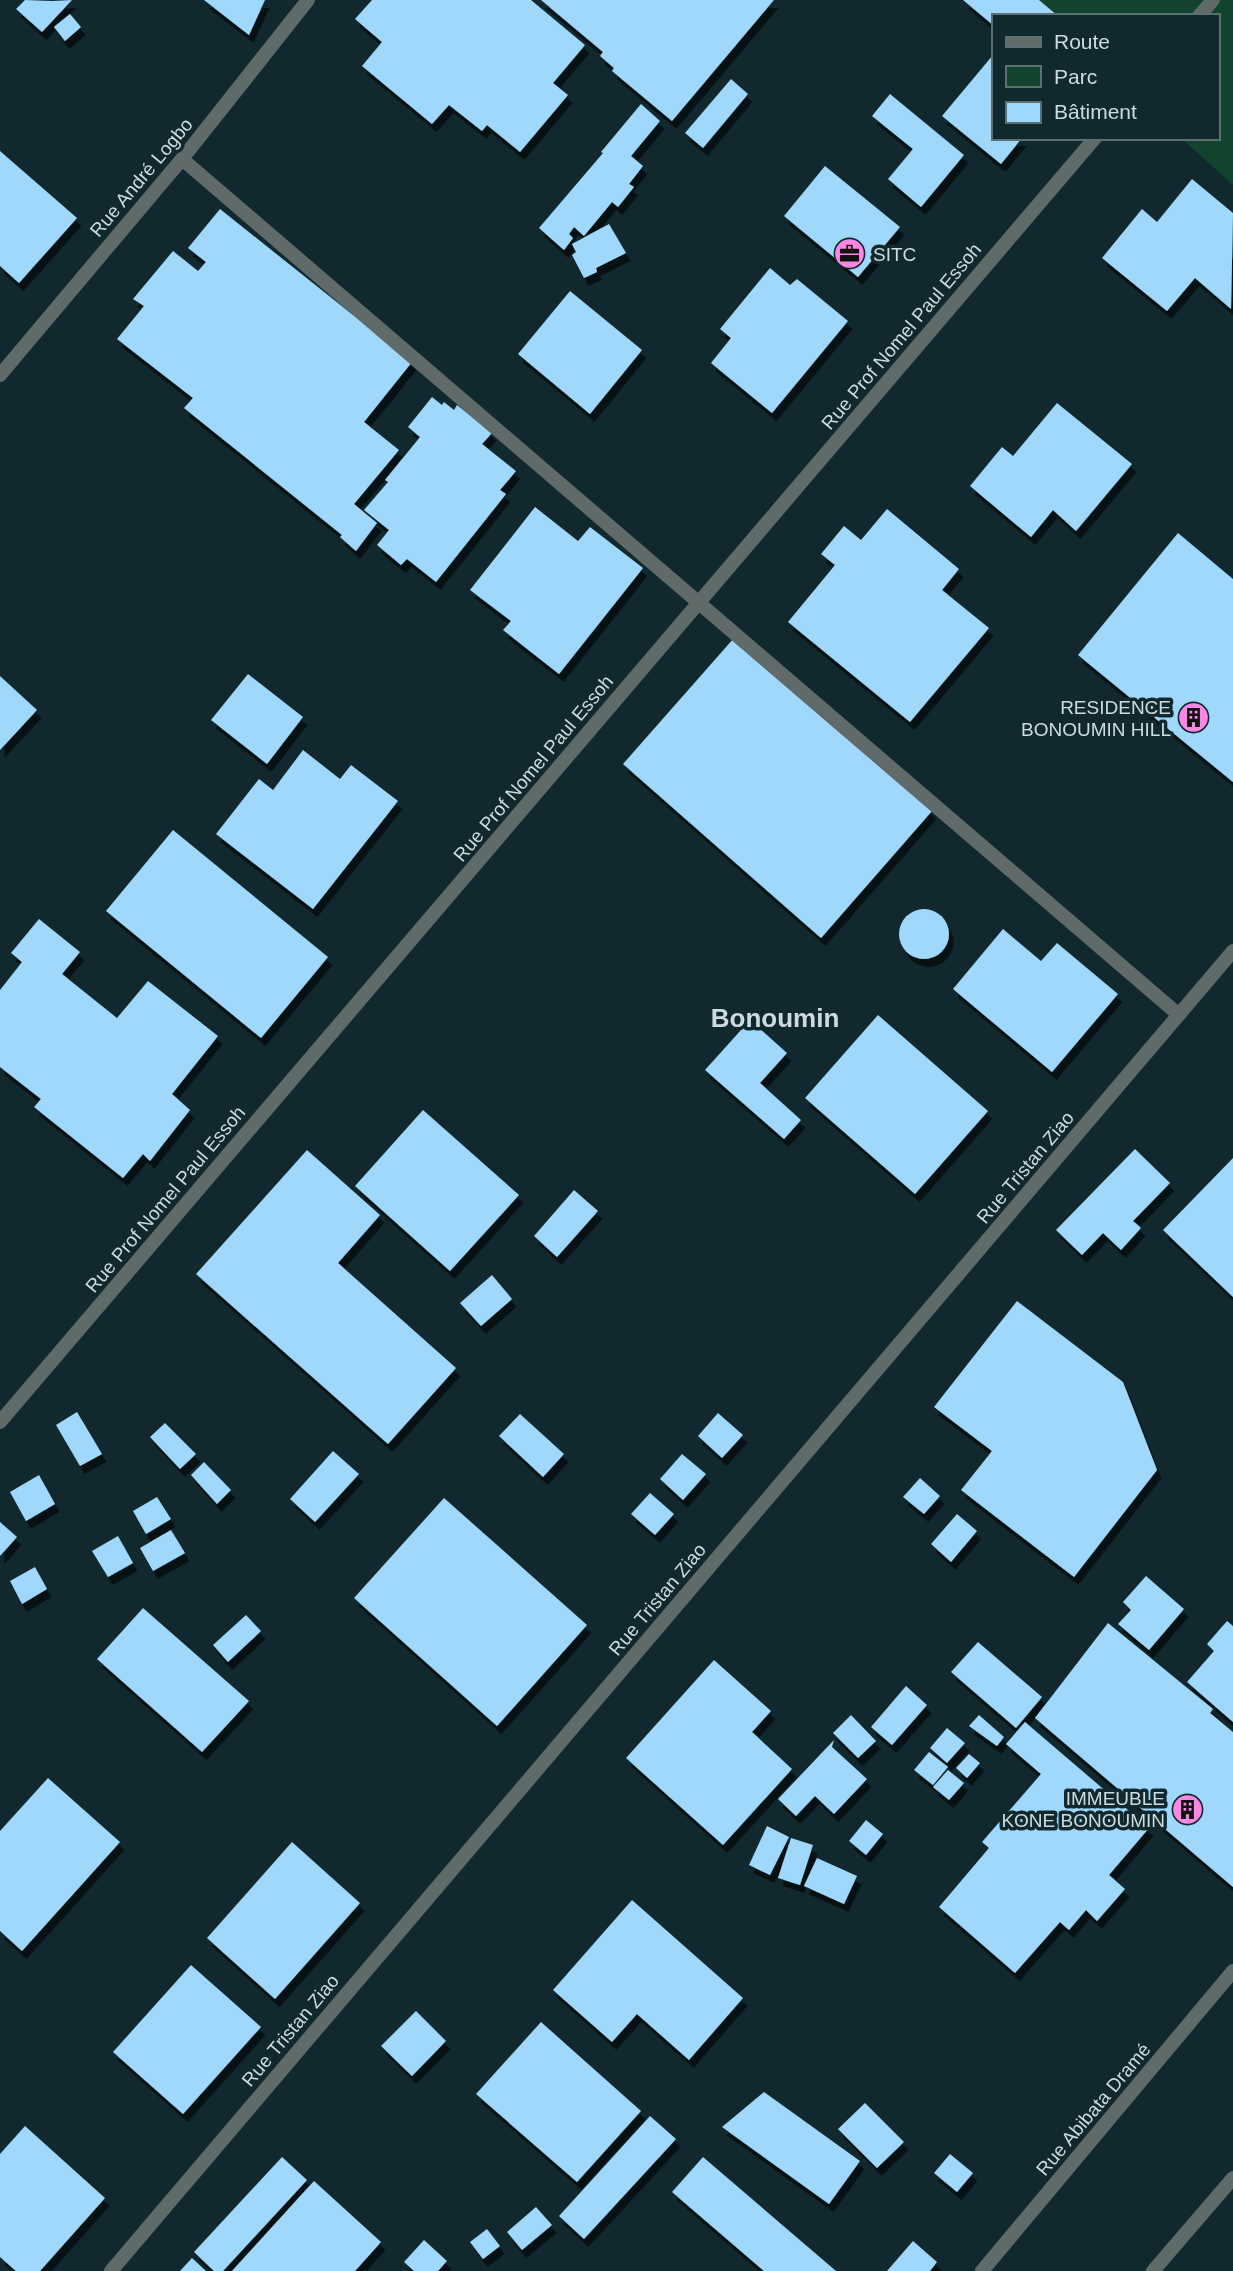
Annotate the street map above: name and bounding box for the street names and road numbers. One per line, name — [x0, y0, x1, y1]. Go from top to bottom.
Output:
street label: Rue André Logbo — [86, 114, 197, 241]
street label: Rue Prof Nomel Paul Essoh — [817, 239, 985, 434]
street label: Rue Prof Nomel Paul Essoh — [449, 671, 617, 866]
street label: Rue Prof Nomel Paul Essoh — [81, 1102, 249, 1297]
street label: Rue Tristan Ziao — [973, 1107, 1078, 1227]
street label: Rue Tristan Ziao — [605, 1539, 710, 1659]
street label: Rue Tristan Ziao — [238, 1970, 343, 2090]
street label: Rue Abibata Dramé — [1032, 2039, 1155, 2180]

